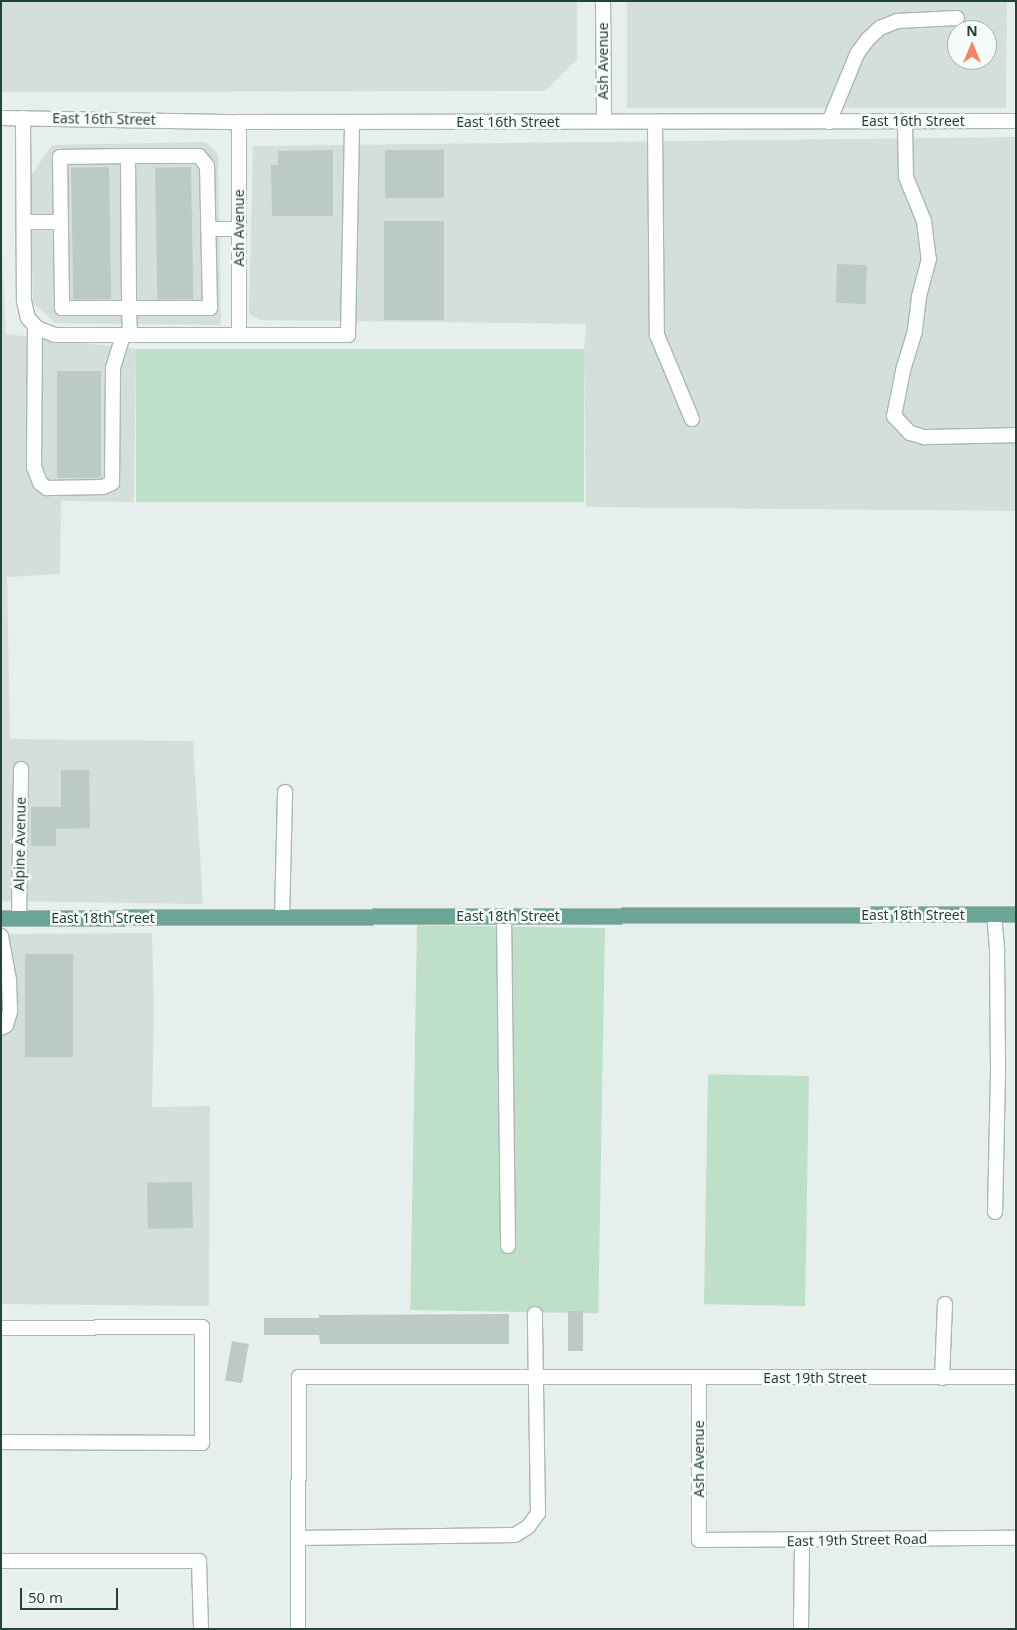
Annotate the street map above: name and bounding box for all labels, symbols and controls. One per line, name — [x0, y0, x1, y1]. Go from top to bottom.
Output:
north arrow — [947, 20, 997, 70]
text: N — [966, 21, 978, 40]
street label: Ash Avenue — [595, 22, 611, 100]
street label: East 16th Street — [52, 110, 156, 128]
street label: East 16th Street — [861, 113, 965, 129]
street label: East 16th Street — [456, 114, 560, 130]
street label: Ash Avenue — [231, 189, 247, 267]
street label: Alpine Avenue — [11, 797, 29, 891]
street label: East 18th Street — [861, 907, 965, 923]
street label: East 18th Street — [456, 908, 560, 924]
street label: East 18th Street — [51, 910, 155, 926]
street label: East 19th Street — [763, 1370, 867, 1386]
street label: Ash Avenue — [691, 1420, 707, 1498]
street label: East 19th Street Road — [786, 1530, 928, 1550]
scale bar — [22, 1578, 120, 1610]
text: 50 m — [28, 1587, 63, 1607]

